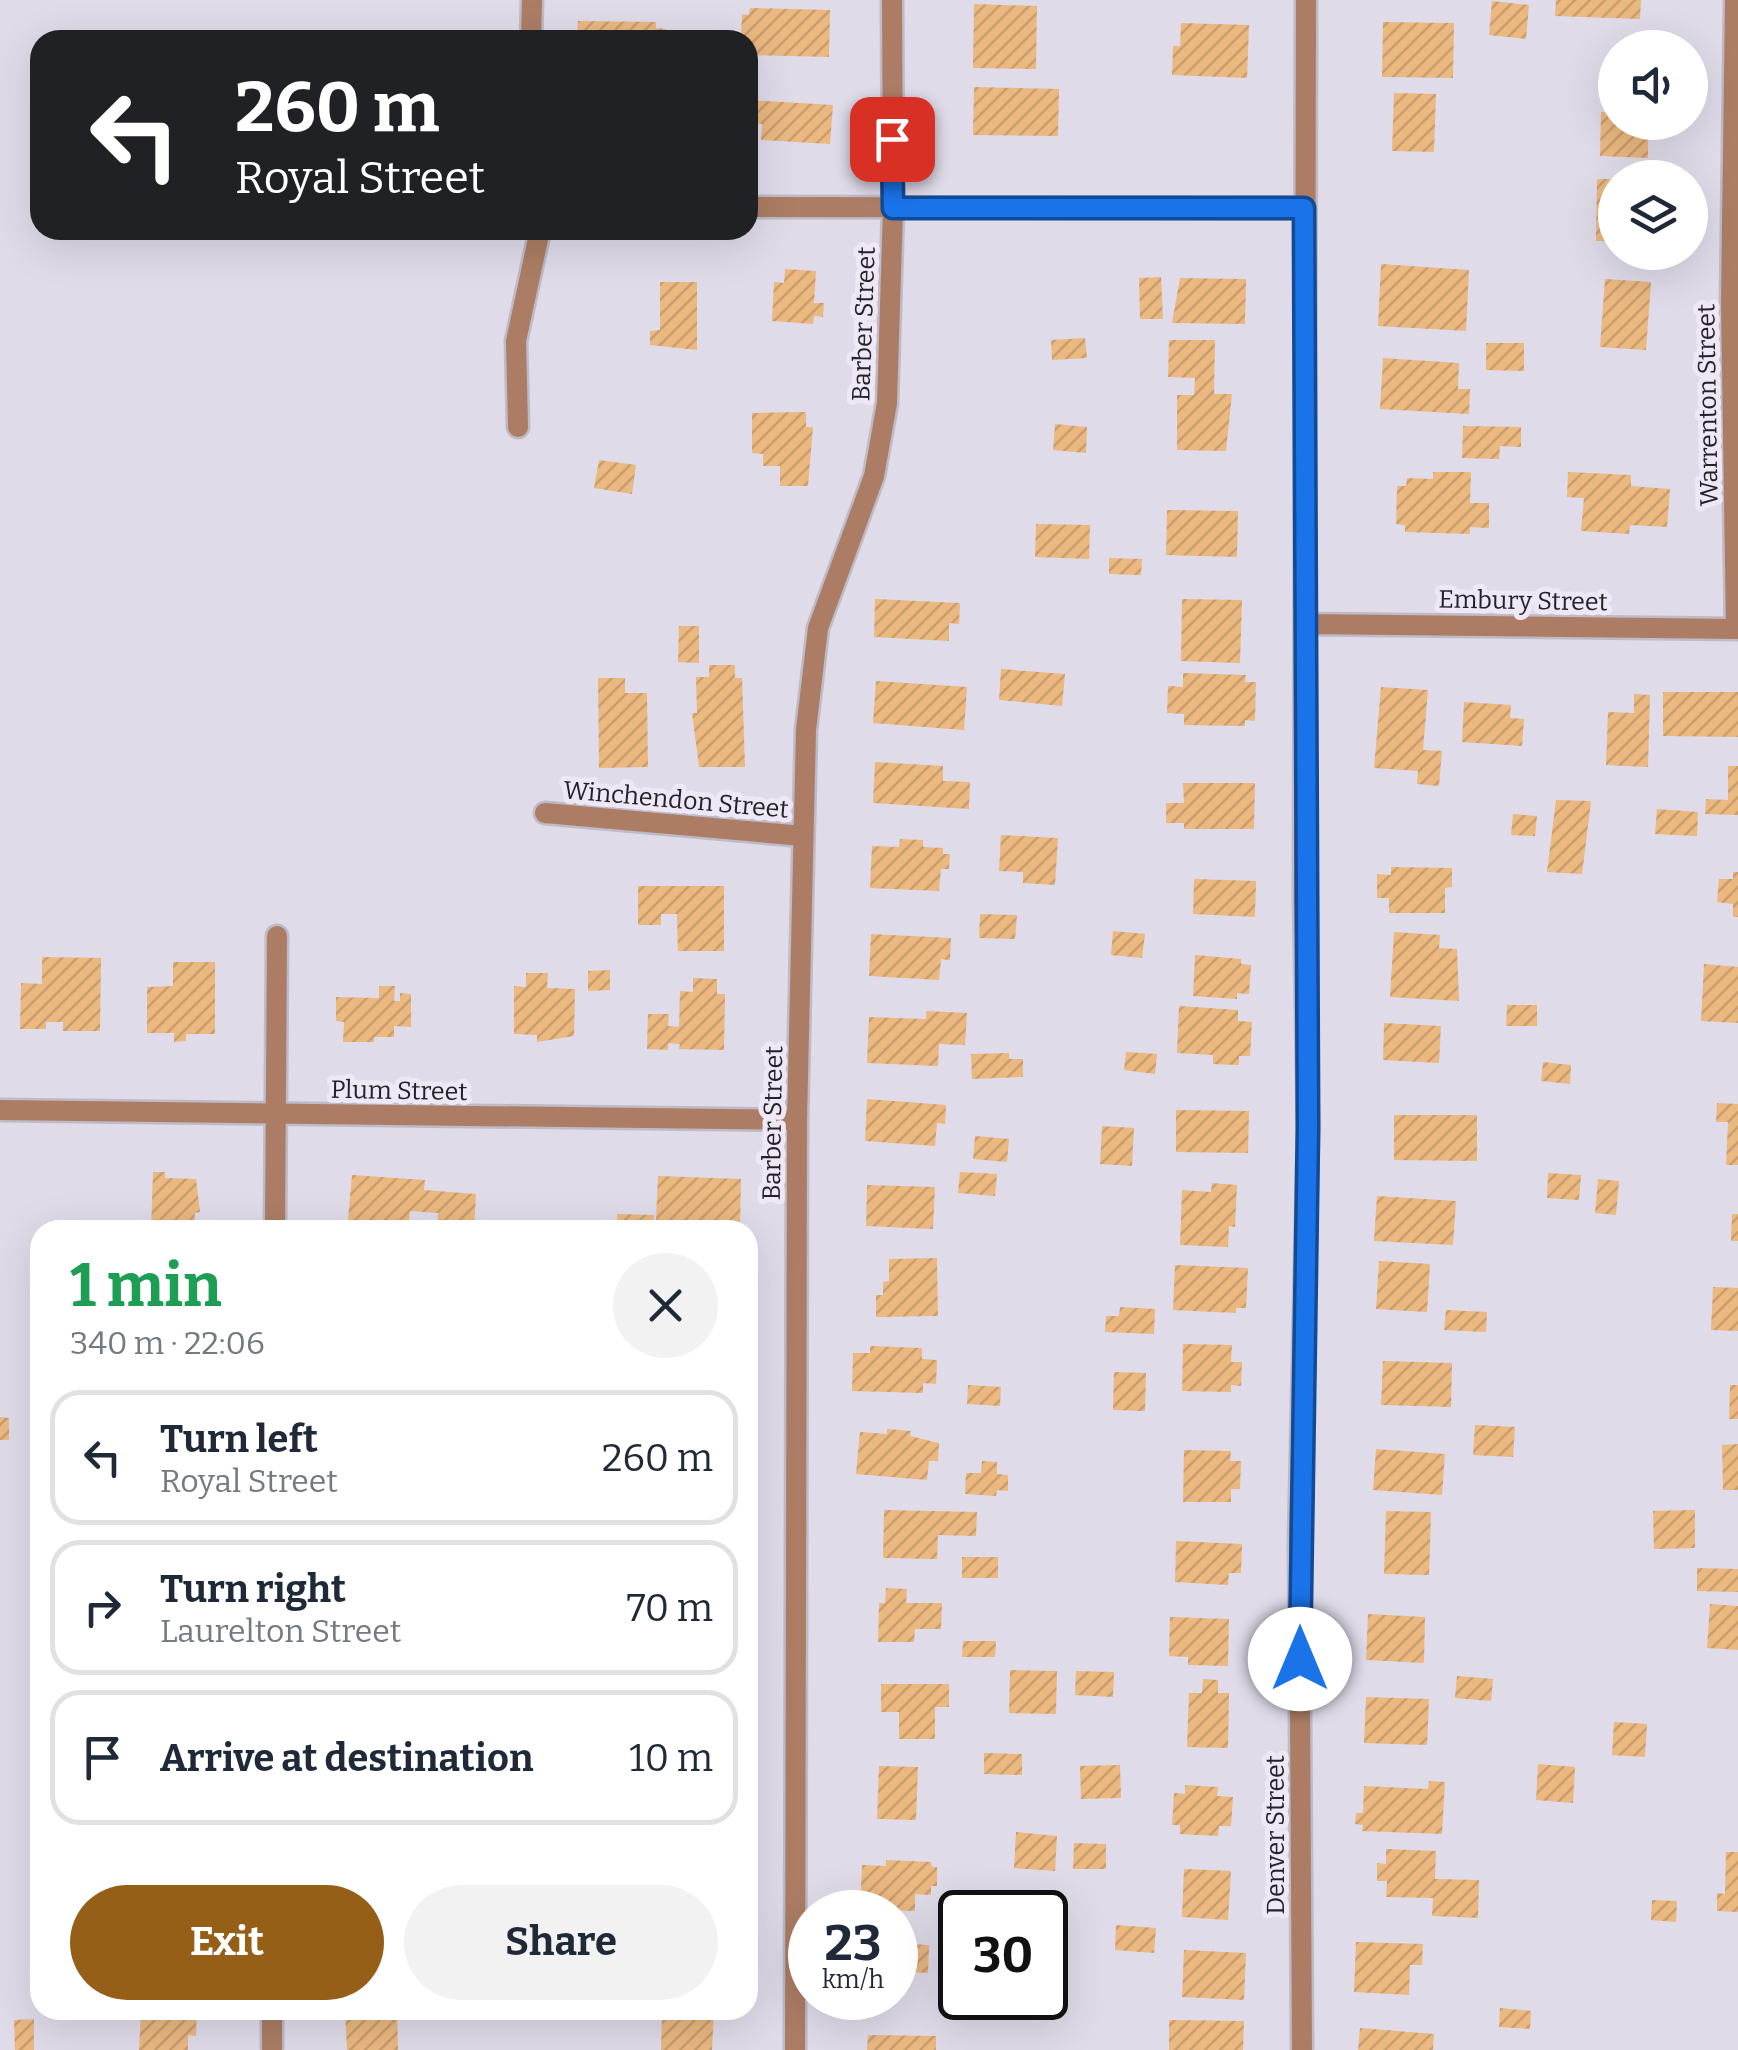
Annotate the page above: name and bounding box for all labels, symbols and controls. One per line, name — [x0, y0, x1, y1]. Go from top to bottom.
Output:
map controls — [1598, 30, 1708, 270]
button: sound — [1598, 30, 1708, 140]
text: 260 m — [235, 66, 440, 150]
icon: left — [70, 70, 200, 200]
pin — [850, 97, 935, 182]
icon: arrive — [865, 112, 920, 167]
text: Royal Street — [235, 151, 485, 205]
button: layers — [1598, 160, 1708, 270]
street label: Barber Street — [846, 246, 882, 402]
street label: Warrenton Street — [1691, 304, 1725, 506]
street label: Embury Street — [1438, 585, 1608, 617]
street label: Winchendon Street — [562, 775, 790, 825]
street label: Barber Street — [757, 1045, 789, 1201]
street label: Plum Street — [330, 1075, 468, 1107]
text: 1 min — [70, 1250, 222, 1322]
button: close — [613, 1253, 718, 1358]
text: 340 m · 22:06 — [70, 1324, 265, 1362]
text: Turn left — [160, 1416, 318, 1462]
icon: left — [75, 1430, 130, 1485]
text: 260 m — [602, 1435, 713, 1481]
text: Royal Street — [160, 1462, 338, 1500]
text: Turn right — [160, 1566, 346, 1612]
icon: right — [75, 1580, 130, 1635]
text: 70 m — [626, 1585, 713, 1631]
position arrow — [1248, 1607, 1352, 1711]
text: Laurelton Street — [160, 1612, 401, 1650]
icon: arrive — [75, 1730, 130, 1785]
text: Arrive at destination — [160, 1735, 533, 1781]
text: 10 m — [629, 1735, 713, 1781]
street label: Denver Street — [1261, 1755, 1291, 1915]
button: Exit — [70, 1885, 384, 2000]
button: Share — [404, 1885, 718, 2000]
speed limit sign: 30 — [938, 1890, 1068, 2020]
text: 23 — [825, 1913, 881, 1973]
text: km/h — [822, 1965, 884, 1995]

